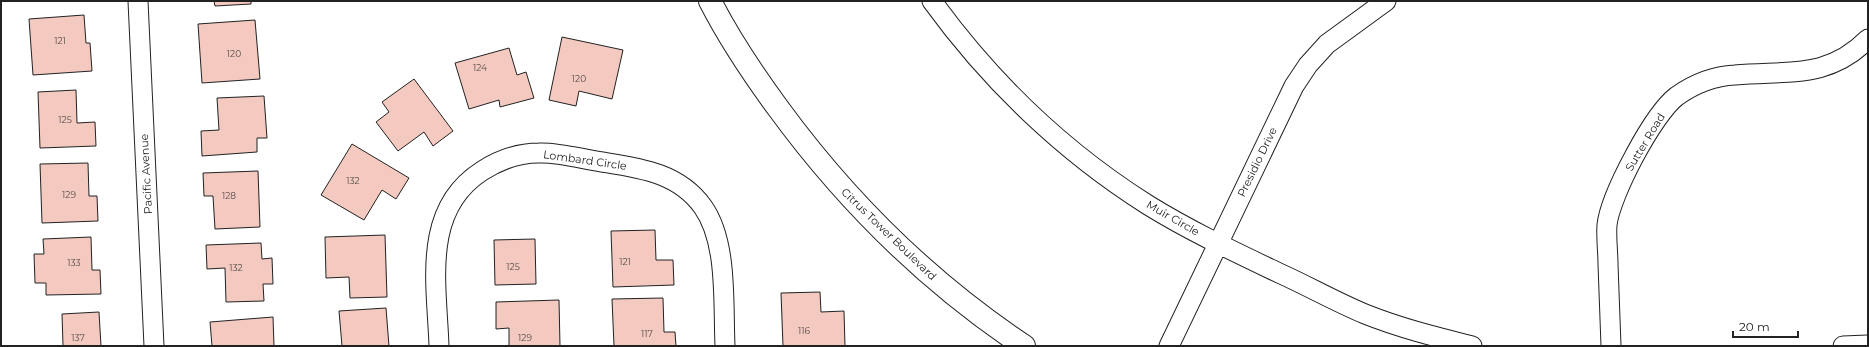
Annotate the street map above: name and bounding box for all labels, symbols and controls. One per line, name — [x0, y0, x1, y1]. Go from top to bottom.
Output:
house number: 121 — [54, 35, 66, 46]
house number: 120 — [227, 48, 241, 59]
house number: 124 — [473, 62, 487, 73]
house number: 120 — [572, 73, 586, 84]
street label: Sutter Road — [1622, 110, 1668, 174]
house number: 125 — [58, 114, 72, 125]
street label: Presidio Drive — [1234, 125, 1280, 199]
street label: Pacific Avenue — [137, 133, 155, 215]
street label: Lombard Circle — [542, 147, 628, 173]
house number: 132 — [346, 175, 360, 186]
street label: Citrus Tower Boulevard — [838, 185, 940, 283]
house number: 129 — [62, 189, 76, 200]
house number: 128 — [222, 190, 236, 201]
street label: Muir Circle — [1144, 197, 1202, 239]
house number: 121 — [619, 256, 631, 267]
house number: 133 — [67, 257, 81, 268]
house number: 125 — [506, 261, 520, 272]
house number: 132 — [229, 262, 243, 273]
scale bar — [1733, 313, 1798, 339]
text: 20 m — [1739, 319, 1770, 334]
house number: 116 — [798, 325, 811, 336]
house number: 117 — [641, 328, 653, 339]
house number: 137 — [71, 332, 85, 343]
house number: 129 — [518, 332, 532, 343]

